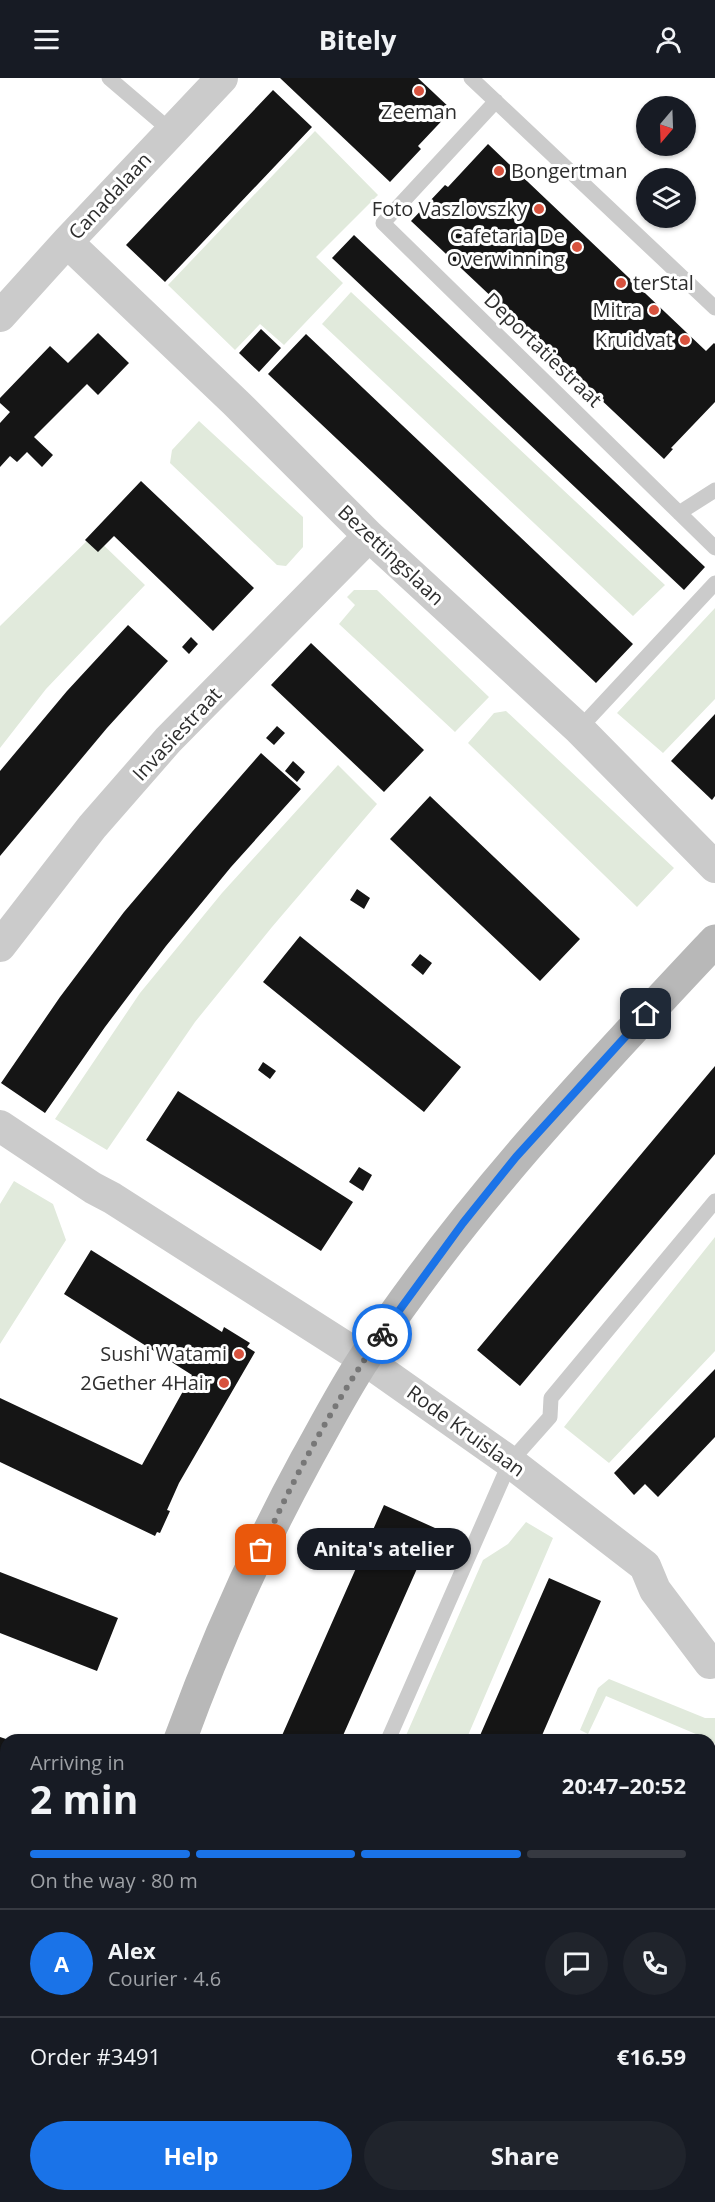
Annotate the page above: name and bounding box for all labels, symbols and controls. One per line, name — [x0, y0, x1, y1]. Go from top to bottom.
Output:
text: Bitely — [319, 21, 396, 58]
icon: menu — [30, 23, 63, 56]
icon: person — [652, 23, 685, 56]
marker: Zeeman — [412, 84, 426, 98]
north arrow — [636, 96, 696, 156]
map controls — [636, 96, 696, 228]
place label: Zeeman — [381, 98, 457, 125]
street label: Canadalaan — [62, 146, 157, 245]
place label: Bongertman — [511, 157, 628, 184]
marker: Bongertman — [492, 164, 506, 178]
button: layers — [636, 168, 696, 228]
place label: Foto Vaszlovszky — [372, 195, 528, 222]
marker: Foto Vaszlovszky — [532, 202, 546, 216]
place label: Cafetaria De Overwinning — [447, 222, 565, 272]
marker: Cafetaria De Overwinning — [570, 240, 584, 254]
place label: terStal — [633, 269, 694, 296]
marker: terStal — [614, 276, 628, 290]
street label: Deportatiestraat — [479, 286, 608, 413]
place label: Mitra — [593, 296, 642, 323]
marker: Mitra — [647, 303, 661, 317]
place label: Kruidvat — [595, 326, 673, 353]
marker: Kruidvat — [678, 333, 692, 347]
street label: Bezettingslaan — [332, 498, 450, 611]
street label: Invasiestraat — [126, 681, 227, 786]
pin — [620, 988, 671, 1039]
icon: home — [629, 997, 662, 1030]
courier — [352, 1304, 412, 1364]
icon: bike — [366, 1318, 399, 1351]
place label: Sushi Watami — [100, 1340, 227, 1367]
marker: Sushi Watami — [232, 1347, 246, 1361]
place label: 2Gether 4Hair — [80, 1369, 212, 1396]
marker: 2Gether 4Hair — [217, 1376, 231, 1390]
street label: Rode Kruislaan — [402, 1379, 531, 1483]
pin — [235, 1524, 286, 1575]
callout: Anita's atelier — [297, 1529, 471, 1571]
icon: bag — [244, 1533, 277, 1566]
text: Anita's atelier — [314, 1535, 454, 1562]
text: Arriving in — [30, 1749, 125, 1776]
text: 20:47–20:52 — [562, 1770, 686, 1800]
text: 2 min — [30, 1772, 138, 1825]
text: On the way · 80 m — [30, 1867, 198, 1894]
button: chat — [545, 1932, 608, 1995]
button: phone — [623, 1932, 686, 1995]
text: Alex — [108, 1935, 156, 1965]
text: A — [54, 1948, 69, 1978]
text: Courier · 4.6 — [108, 1965, 221, 1992]
text: Order #3491 — [30, 2041, 161, 2071]
text: €16.59 — [617, 2041, 686, 2071]
button: Help — [30, 2121, 352, 2190]
button: Share — [364, 2121, 686, 2190]

